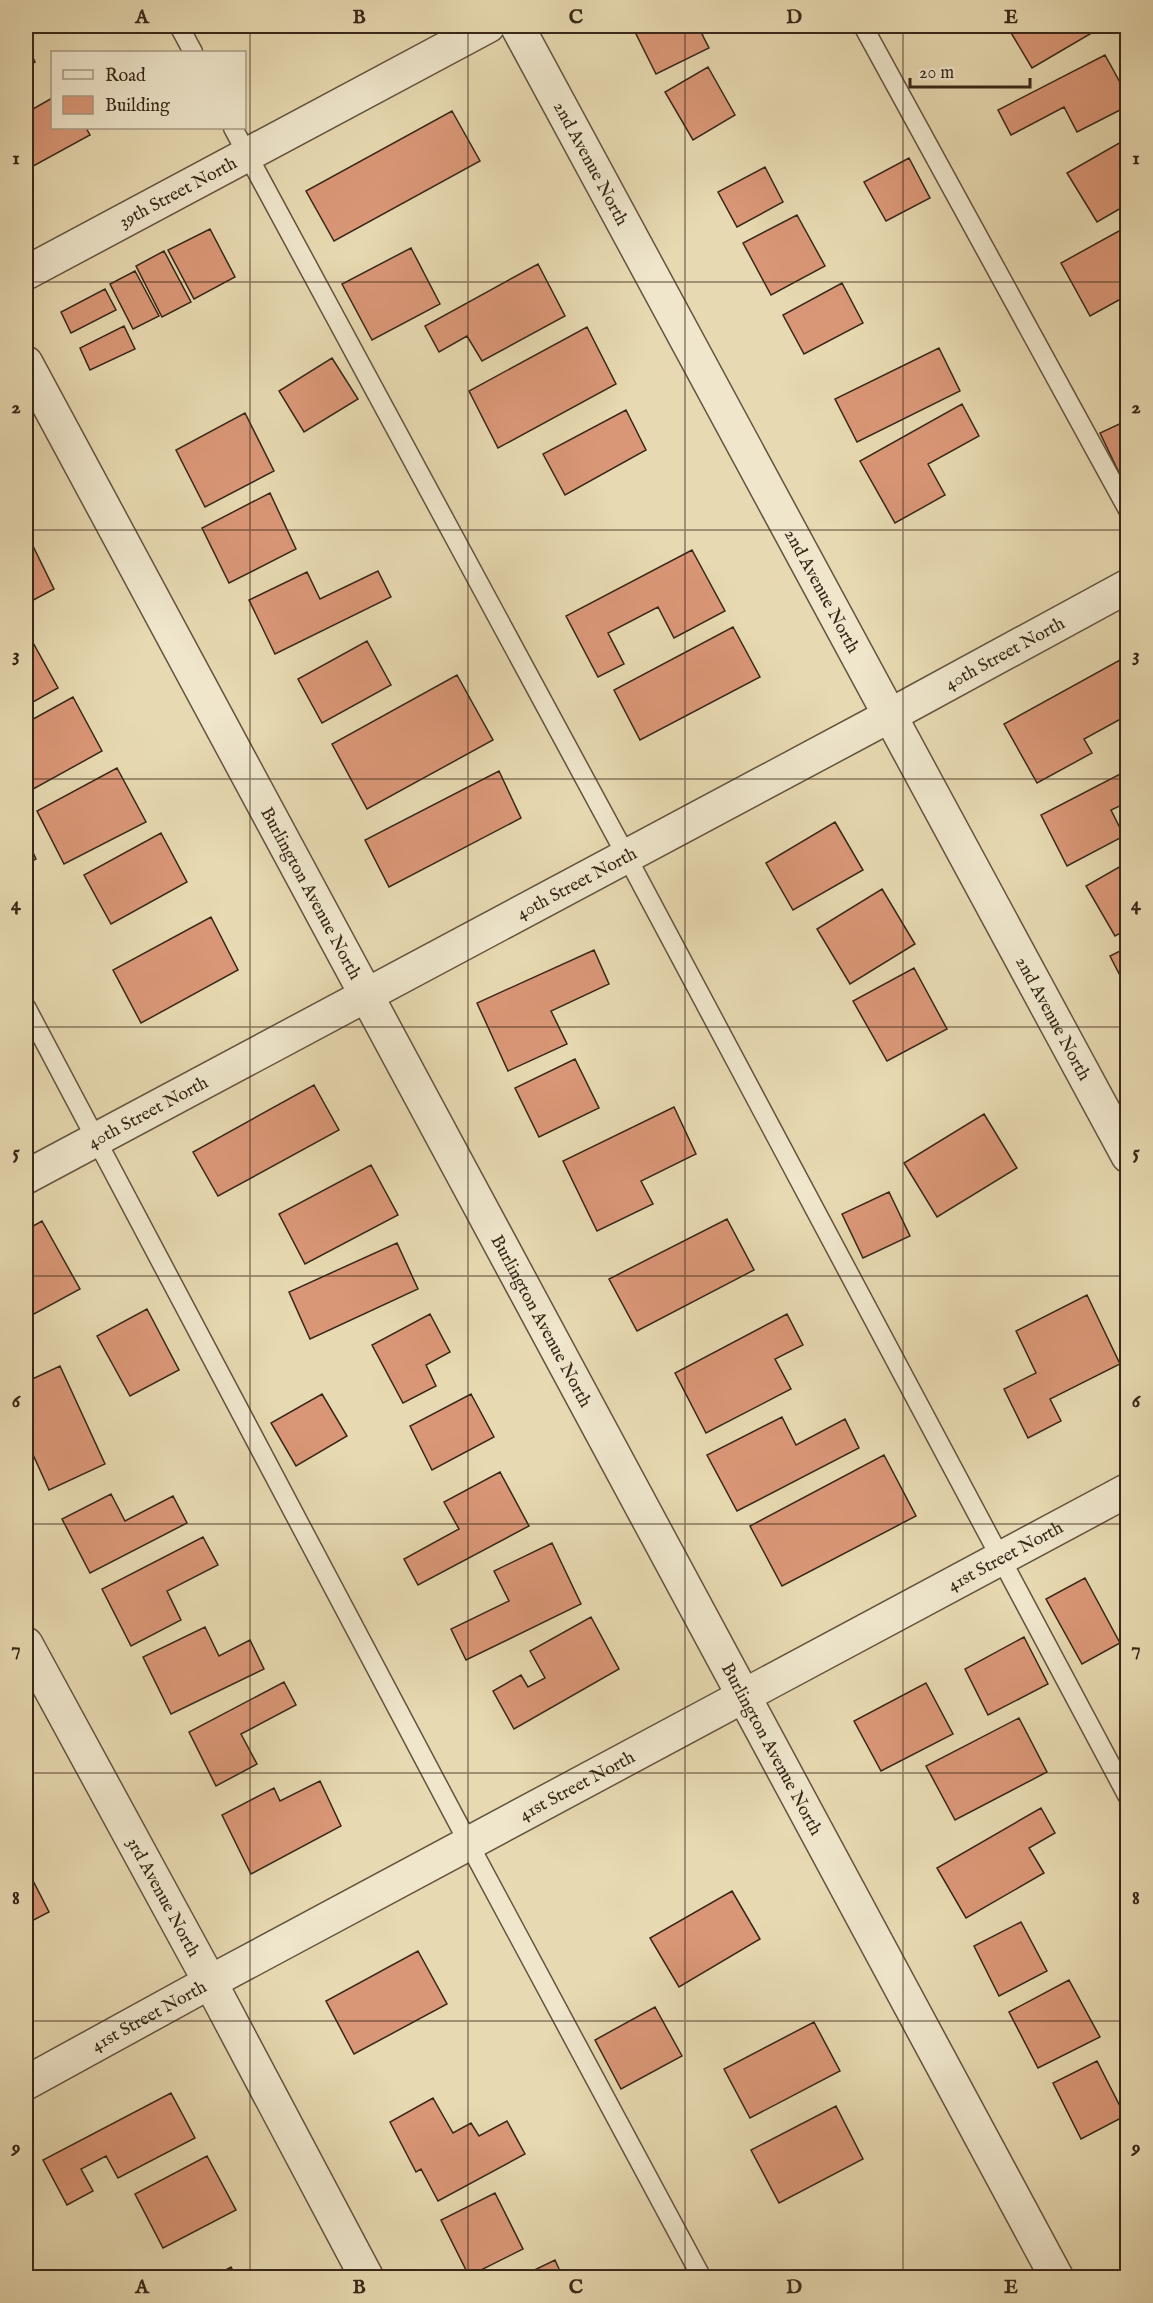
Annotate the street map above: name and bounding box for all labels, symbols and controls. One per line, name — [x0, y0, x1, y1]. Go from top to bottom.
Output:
text: A — [134, 5, 150, 30]
text: B — [352, 5, 366, 30]
text: C — [569, 5, 583, 30]
text: D — [786, 5, 802, 30]
text: E — [1004, 5, 1018, 30]
legend — [51, 51, 246, 129]
scale bar — [910, 51, 1030, 89]
text: 20 m — [919, 62, 954, 85]
text: Road — [105, 65, 146, 88]
text: Building — [105, 95, 170, 118]
street label: 2nd Avenue North — [547, 98, 633, 230]
text: 1 — [12, 146, 20, 171]
text: 1 — [1132, 146, 1140, 171]
street label: 39th Street North — [116, 152, 242, 234]
text: 2 — [11, 395, 21, 420]
text: 2 — [1131, 395, 1141, 420]
street label: 2nd Avenue North — [778, 525, 864, 658]
street label: 40th Street North — [941, 612, 1070, 696]
text: 3 — [12, 643, 20, 668]
text: 3 — [1132, 643, 1140, 668]
street label: Burlington Avenue North — [254, 804, 366, 984]
street label: 40th Street North — [513, 843, 642, 926]
text: 4 — [11, 892, 22, 917]
text: 4 — [1131, 892, 1142, 917]
street label: 2nd Avenue North — [1009, 953, 1095, 1085]
street label: 40th Street North — [84, 1072, 213, 1155]
text: 5 — [12, 1140, 20, 1165]
text: 5 — [1132, 1140, 1140, 1165]
street label: Burlington Avenue North — [485, 1232, 596, 1412]
text: 6 — [12, 1389, 22, 1414]
text: 6 — [1132, 1389, 1142, 1414]
street label: 41st Street North — [944, 1517, 1068, 1598]
text: 7 — [11, 1637, 21, 1662]
text: 7 — [1131, 1637, 1141, 1662]
street label: Burlington Avenue North — [715, 1659, 827, 1840]
street label: 41st Street North — [516, 1746, 640, 1827]
street label: 3rd Avenue North — [120, 1834, 204, 1962]
text: 8 — [12, 1886, 20, 1911]
text: 8 — [1132, 1886, 1140, 1911]
street label: 41st Street North — [88, 1976, 211, 2058]
text: 9 — [11, 2135, 21, 2160]
text: 9 — [1131, 2135, 1141, 2160]
text: A — [134, 2275, 150, 2300]
text: B — [352, 2275, 366, 2300]
text: C — [569, 2275, 583, 2300]
text: D — [786, 2275, 802, 2300]
text: E — [1004, 2275, 1018, 2300]

